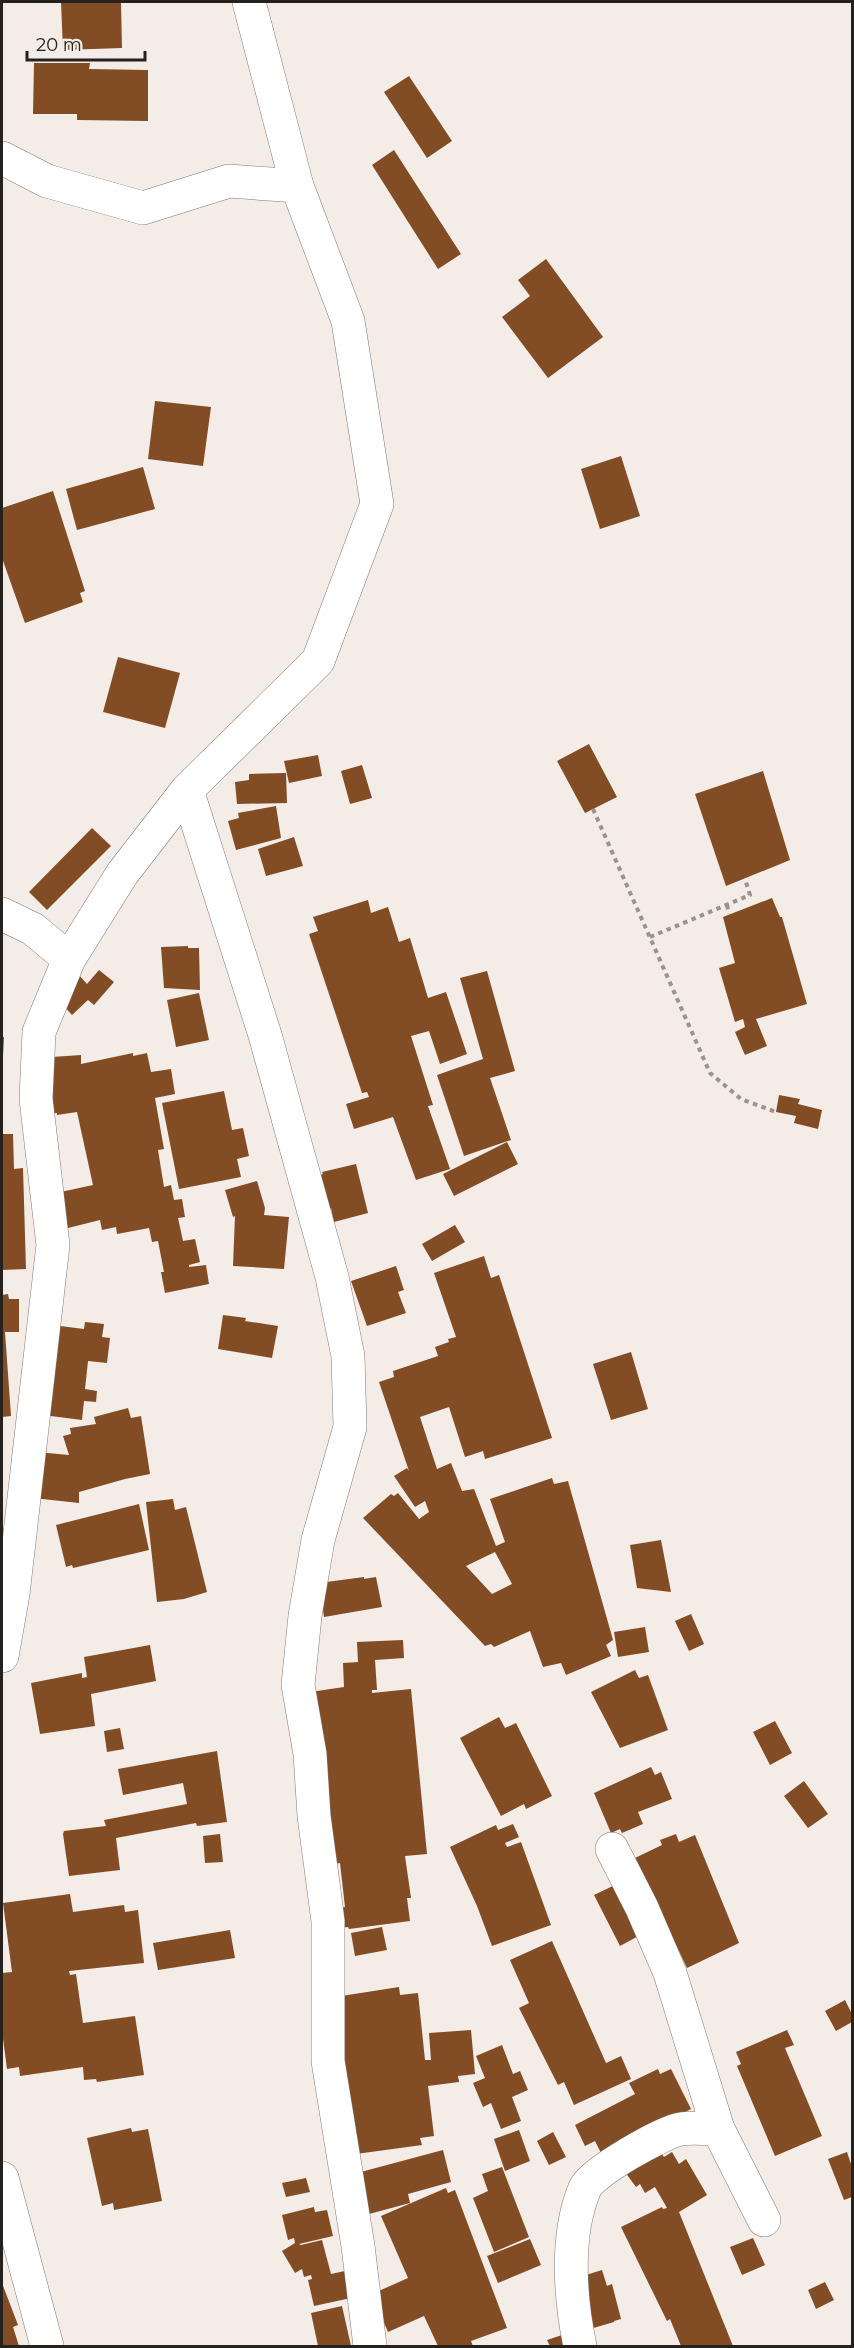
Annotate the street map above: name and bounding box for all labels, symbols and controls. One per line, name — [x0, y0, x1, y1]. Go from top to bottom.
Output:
scale bar — [27, 24, 146, 62]
text: 20 m — [36, 34, 82, 56]

